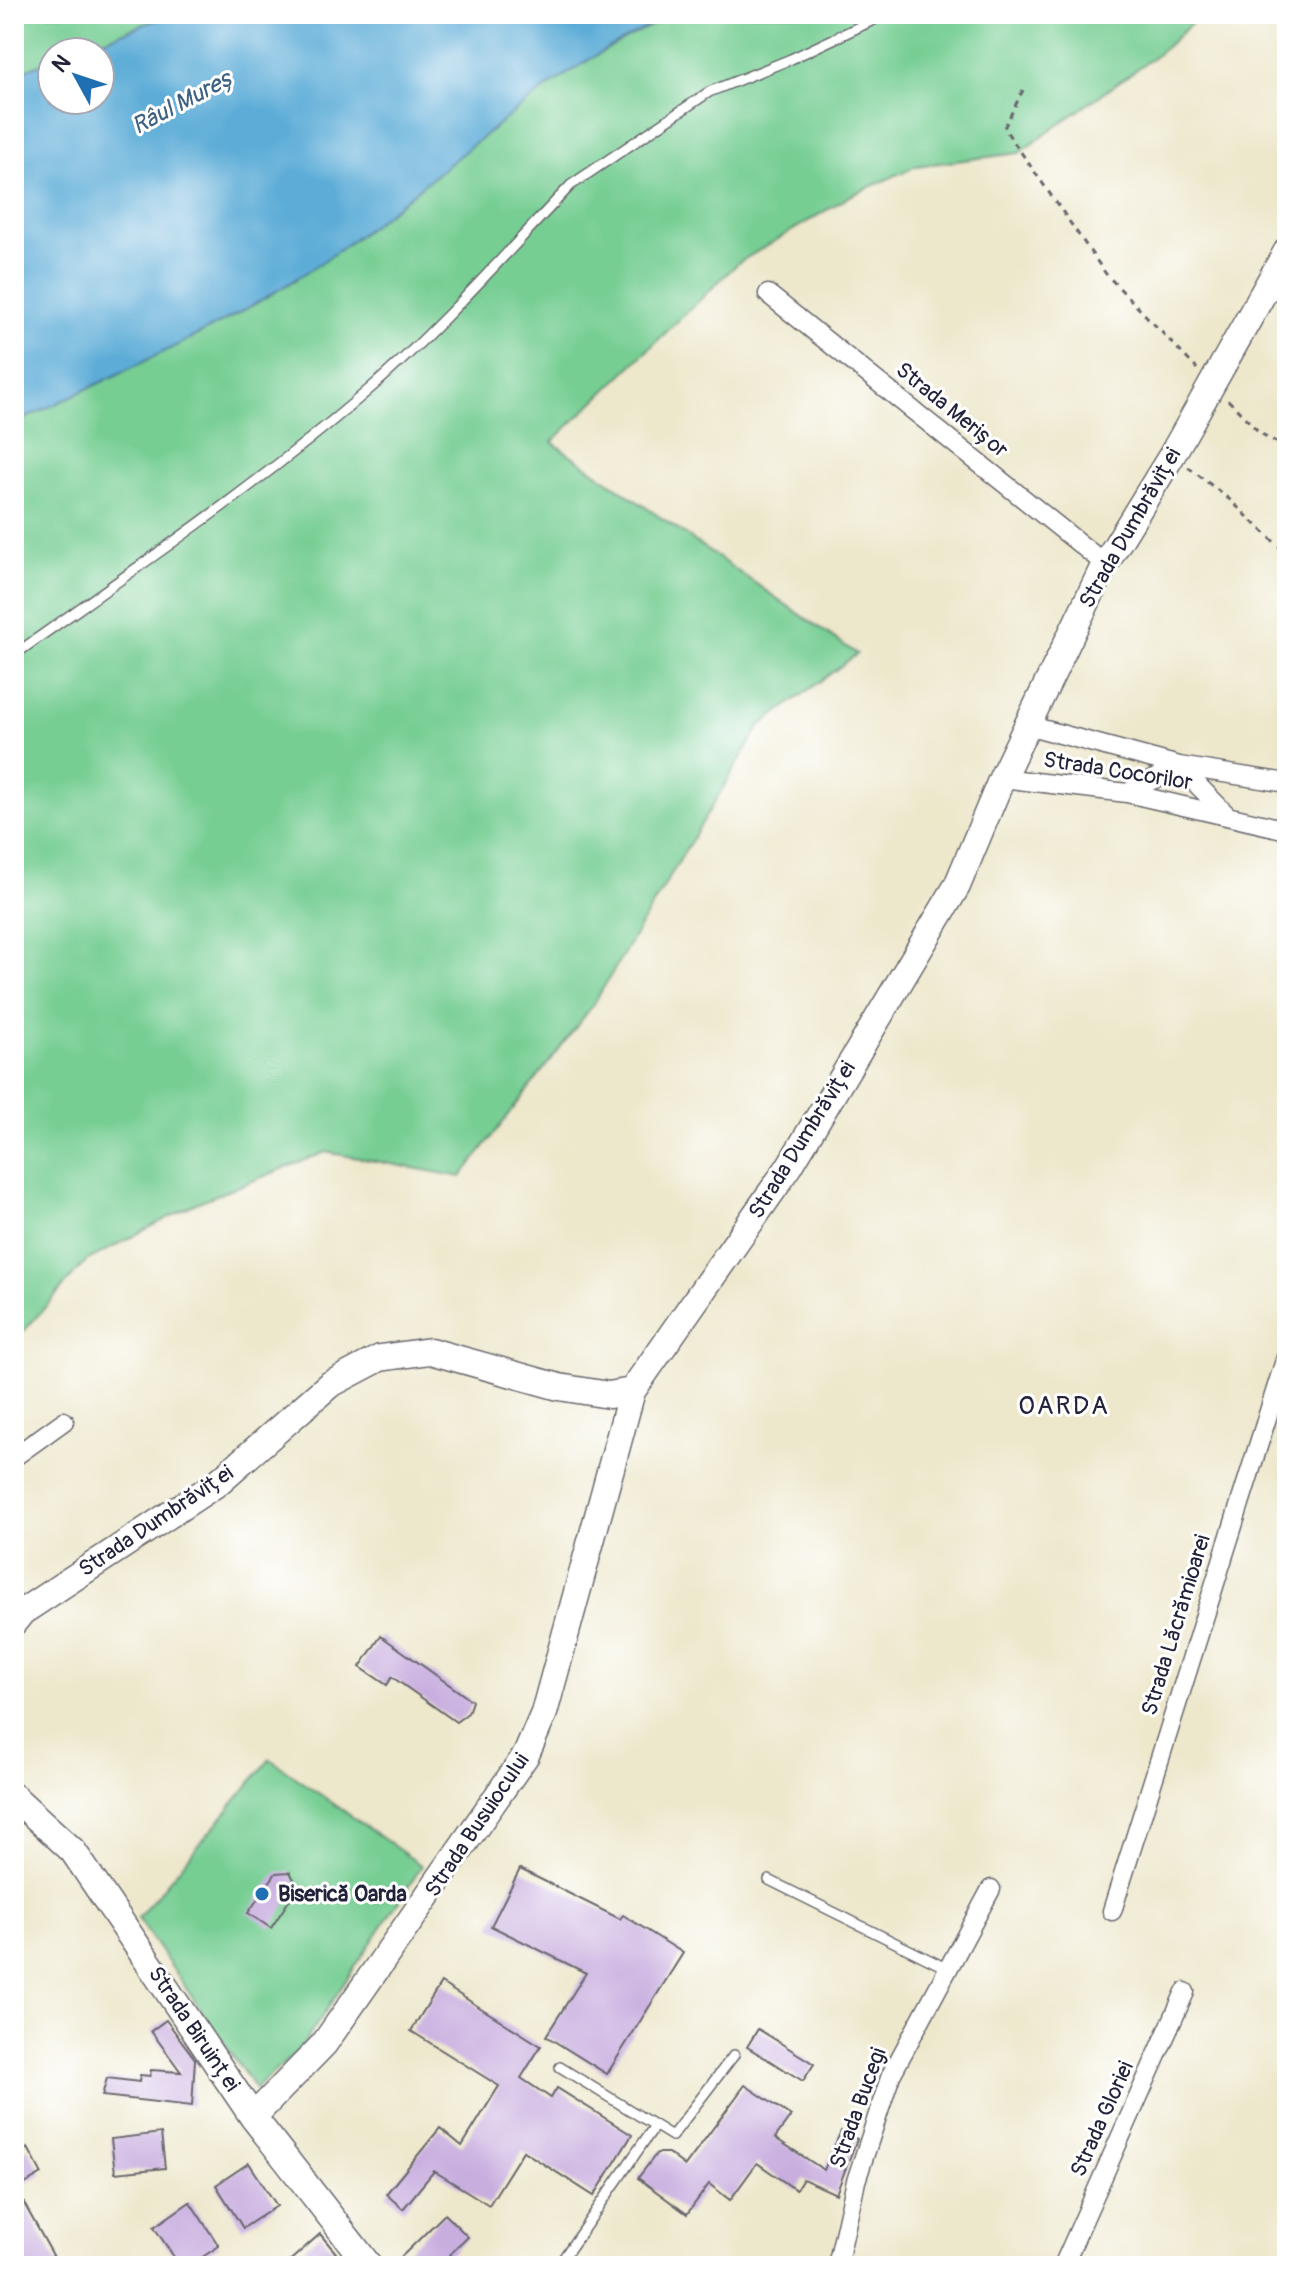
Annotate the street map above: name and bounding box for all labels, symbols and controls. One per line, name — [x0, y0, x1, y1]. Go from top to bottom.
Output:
north arrow — [36, 36, 116, 116]
text: N — [46, 49, 77, 78]
water label: Râul Mureș — [127, 63, 239, 141]
street label: Strada Merișor — [890, 356, 1014, 464]
street label: Strada Dumbrăviței — [1073, 443, 1187, 613]
street label: Strada Cocorilor — [1041, 745, 1195, 797]
street label: Strada Dumbrăviței — [742, 1056, 862, 1224]
district label: OARDA — [1018, 1390, 1110, 1422]
street label: Strada Dumbrăviței — [73, 1459, 239, 1583]
street label: Strada Lăcrămioarei — [1135, 1531, 1217, 1719]
street label: Strada Busuiocului — [418, 1748, 536, 1902]
place label: Biserică Oarda — [278, 1880, 407, 1908]
marker: Biserică Oarda — [253, 1885, 271, 1903]
street label: Strada Biruinței — [142, 1961, 246, 2097]
street label: Strada Bucegi — [823, 2044, 893, 2172]
street label: Strada Gloriei — [1064, 2057, 1140, 2181]

